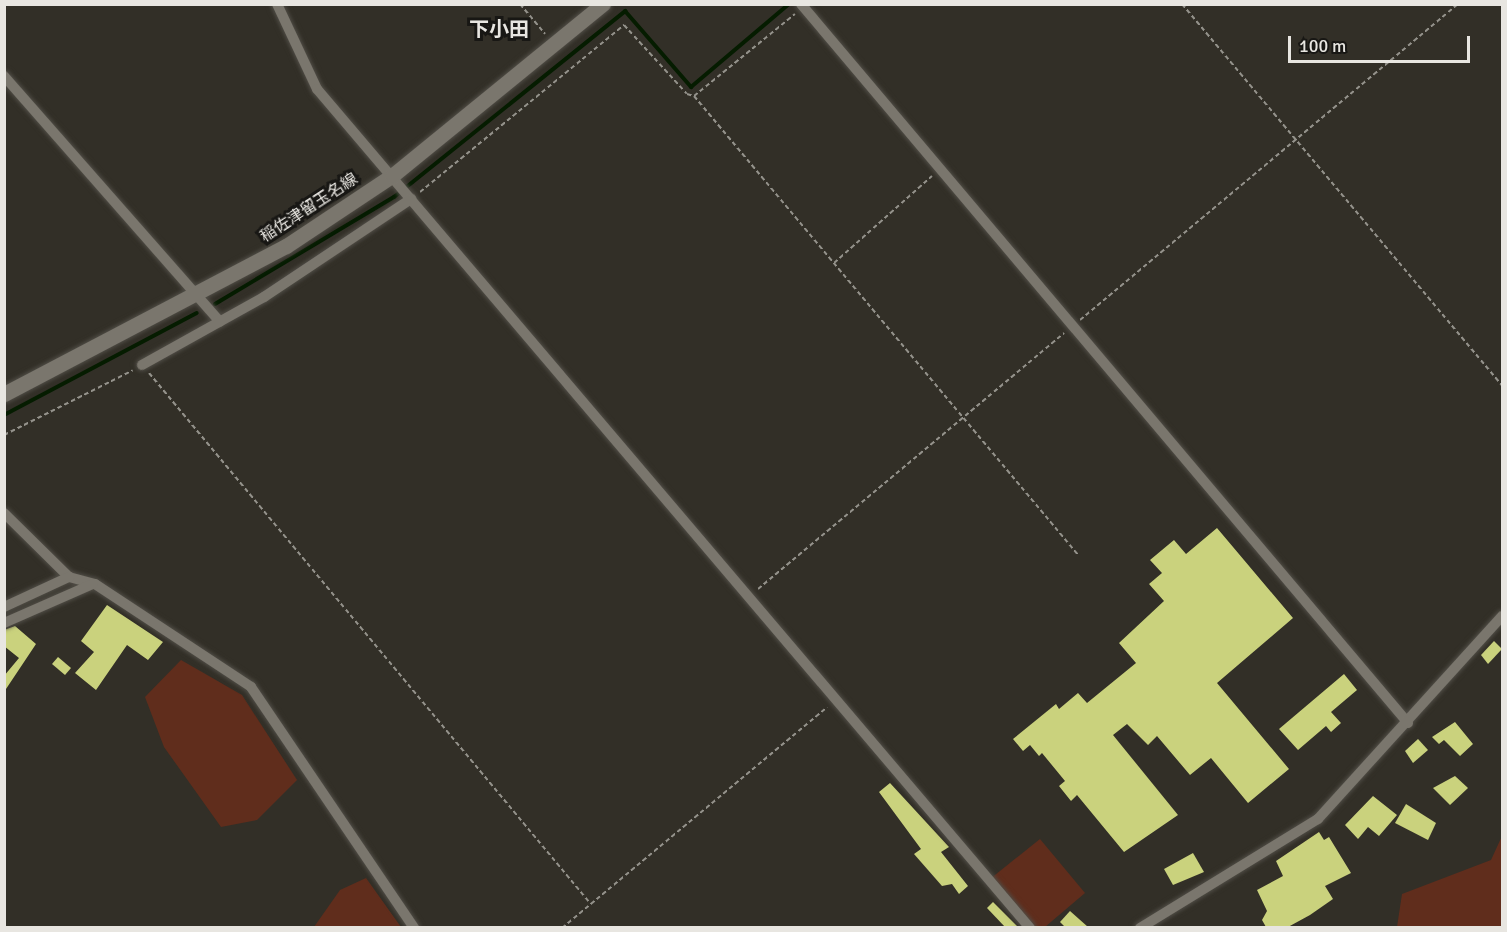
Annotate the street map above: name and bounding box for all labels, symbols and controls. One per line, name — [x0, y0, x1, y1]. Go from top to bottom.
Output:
district label: 下小田 — [469, 17, 529, 41]
scale bar — [1291, 24, 1472, 62]
text: 100 m — [1299, 35, 1346, 57]
street label: 稲佐津留玉名線 — [257, 169, 361, 247]

